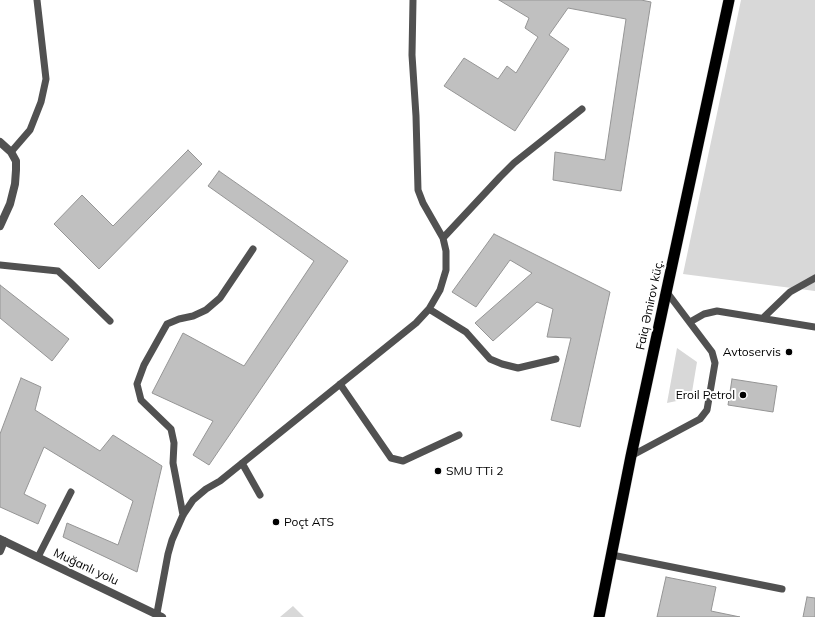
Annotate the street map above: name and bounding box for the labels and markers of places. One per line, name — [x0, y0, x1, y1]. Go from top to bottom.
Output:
place label: Avtoservis — [723, 345, 781, 359]
marker: Avtoservis — [784, 347, 794, 357]
place label: Eroil Petrol — [676, 388, 735, 402]
marker: Eroil Petrol — [738, 390, 748, 400]
place label: SMU TTi 2 — [446, 464, 503, 478]
marker: SMU TTi 2 — [433, 466, 443, 476]
place label: Poçt ATS — [284, 515, 334, 529]
marker: Poçt ATS — [271, 517, 281, 527]

